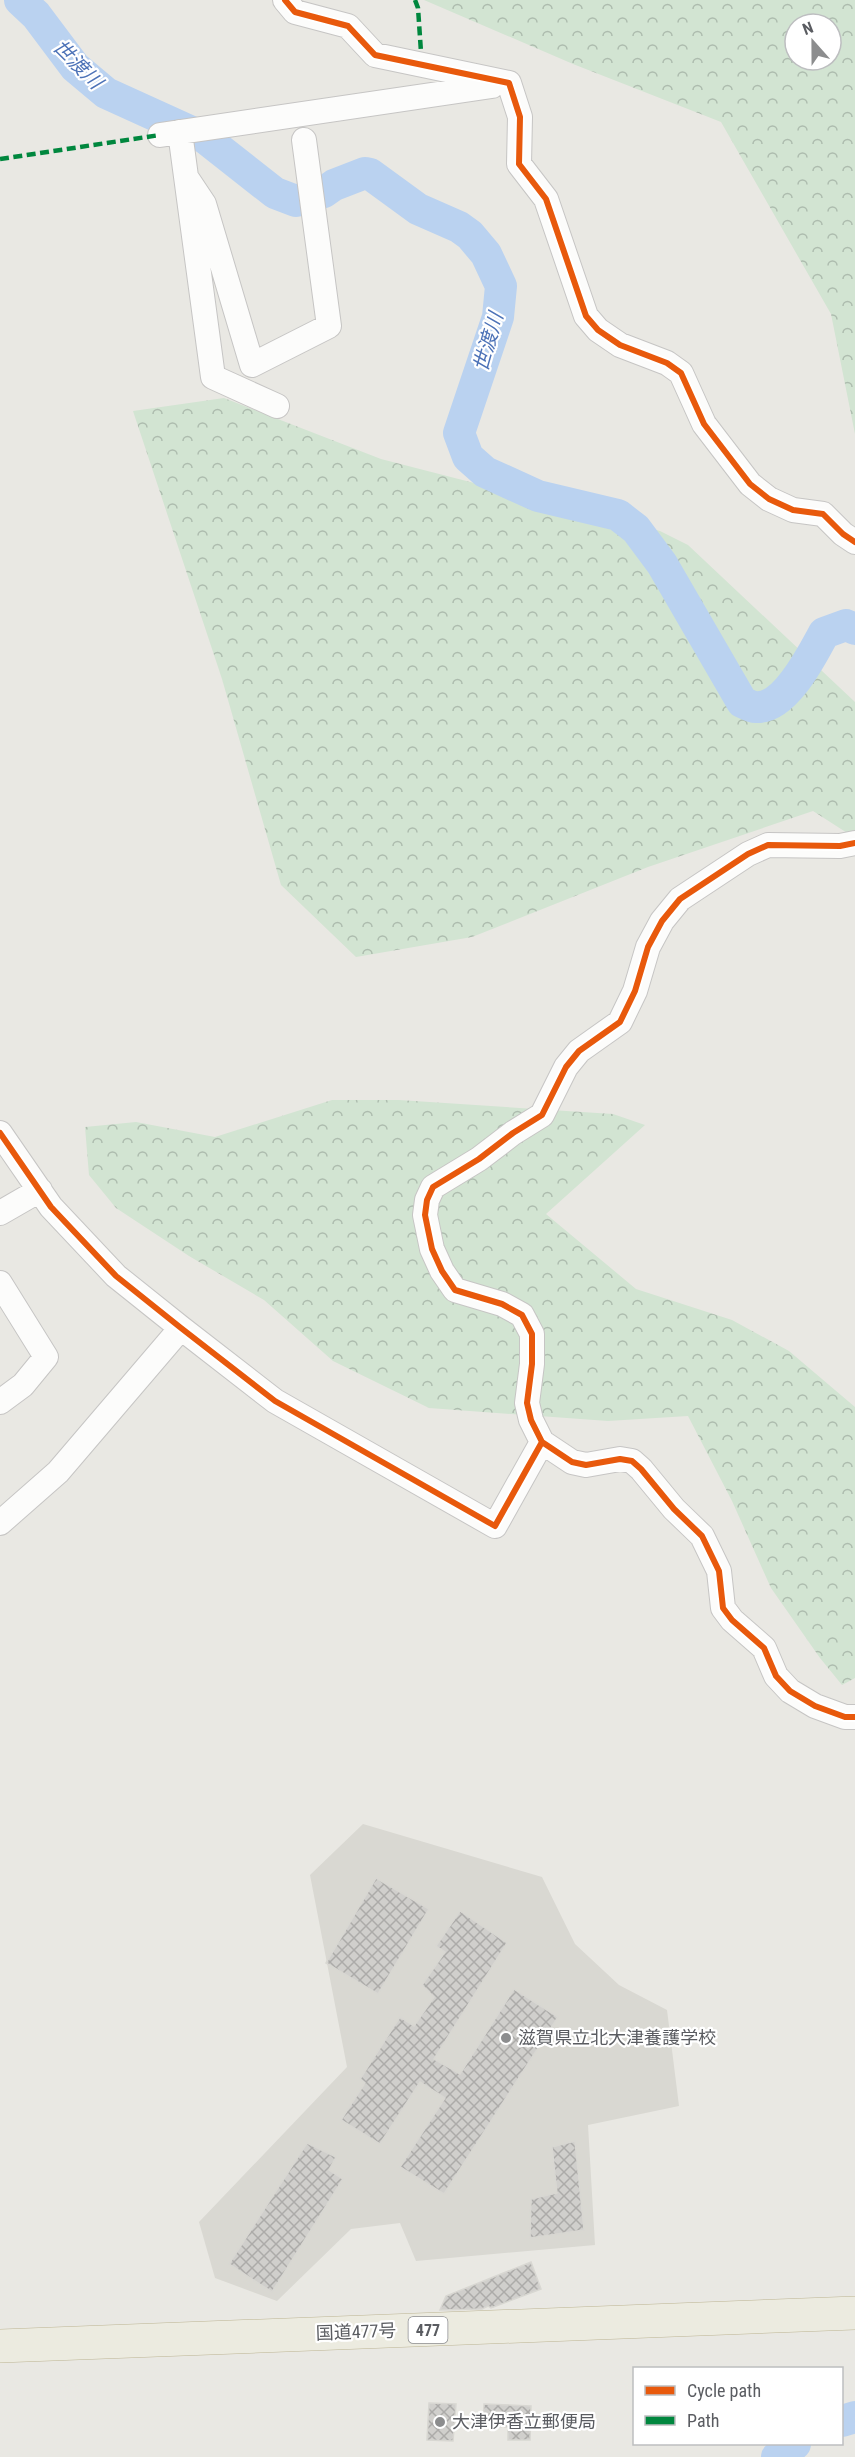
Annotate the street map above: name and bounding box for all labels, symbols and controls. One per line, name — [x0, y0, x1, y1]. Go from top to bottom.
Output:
north arrow — [783, 12, 843, 72]
text: N — [800, 18, 816, 39]
water label: 世渡川 — [48, 34, 109, 95]
water label: 世渡川 — [468, 308, 508, 374]
place label: 滋賀県立北大津養護学校 — [518, 2027, 716, 2048]
marker: 滋賀県立北大津養護学校 — [499, 2031, 513, 2045]
road number: 477 — [408, 2317, 448, 2343]
street label: 国道477号 — [315, 2320, 397, 2343]
legend — [633, 2367, 843, 2445]
text: Cycle path — [687, 2380, 761, 2401]
text: Path — [687, 2410, 720, 2431]
place label: 大津伊香立郵便局 — [452, 2411, 596, 2432]
marker: 大津伊香立郵便局 — [433, 2415, 447, 2429]

